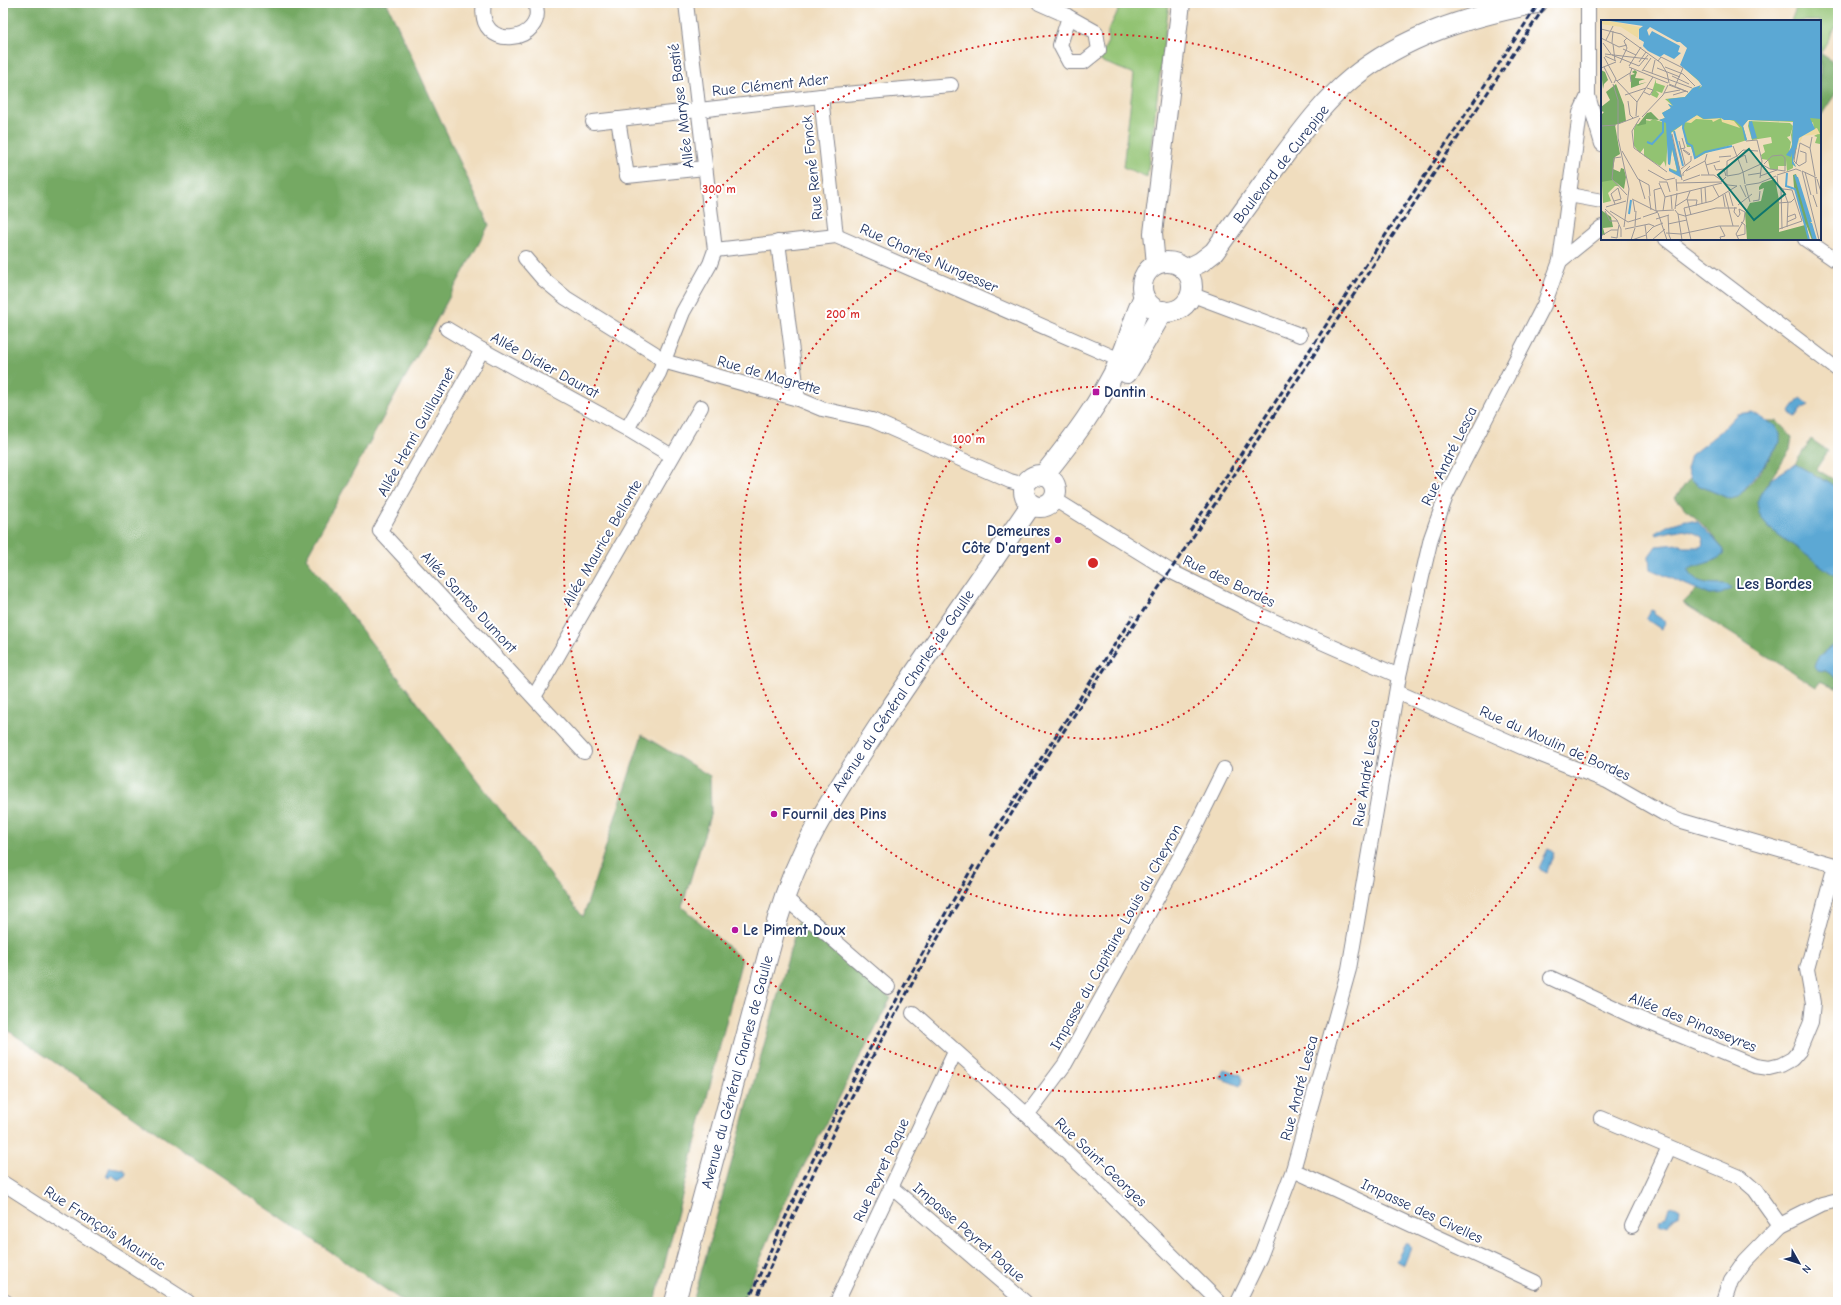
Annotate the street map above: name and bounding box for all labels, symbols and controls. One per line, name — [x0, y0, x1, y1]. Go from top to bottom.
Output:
inset map — [1601, 20, 1821, 240]
street label: Allée Maryse Bastié — [664, 42, 698, 169]
street label: Rue Clément Ader — [711, 70, 829, 100]
street label: Boulevard de Curepipe — [1229, 101, 1333, 227]
street label: Rue René Fonck — [797, 114, 826, 221]
text: 300 m — [702, 182, 736, 196]
street label: Rue Charles Nungesser — [857, 219, 1001, 297]
text: 200 m — [826, 307, 860, 321]
street label: Allée Didier Daurat — [488, 328, 603, 402]
street label: Rue de Magrette — [715, 352, 823, 398]
street label: Allée Henri Guillaumet — [373, 364, 459, 499]
place label: Dantin — [1104, 383, 1146, 401]
marker: Dantin — [1091, 387, 1101, 397]
street label: Rue André Lesca — [1417, 403, 1481, 509]
text: 100 m — [953, 432, 985, 446]
street label: Allée Maurice Bellonte — [558, 476, 646, 610]
place label: Demeures Côte D'argent — [962, 522, 1051, 557]
marker: Demeures Côte D'argent — [1053, 535, 1063, 545]
street label: Allée Santos Dumont — [417, 547, 521, 657]
street label: Rue des Bordes — [1180, 551, 1278, 611]
centre of rings — [1086, 556, 1100, 570]
district label: Les Bordes — [1736, 575, 1812, 593]
street label: Avenue du Général Charles de Gaulle — [828, 586, 978, 796]
street label: Rue du Moulin de Bordes — [1477, 702, 1633, 784]
street label: Rue André Lesca — [1349, 718, 1383, 828]
place label: Fournil des Pins — [782, 805, 886, 823]
marker: Fournil des Pins — [769, 809, 779, 819]
street label: Impasse du Capitaine Louis du Cheyron — [1046, 821, 1186, 1053]
place label: Le Piment Doux — [743, 921, 846, 939]
marker: Le Piment Doux — [730, 925, 740, 935]
street label: Avenue du Général Charles de Gaulle — [697, 953, 777, 1191]
street label: Allée des Pinasseyres — [1627, 988, 1759, 1056]
street label: Rue André Lesca — [1276, 1033, 1322, 1143]
street label: Rue Saint-Georges — [1051, 1114, 1151, 1210]
street label: Rue Peyret Poque — [849, 1115, 913, 1225]
street label: Impasse des Civelles — [1358, 1175, 1486, 1247]
street label: Impasse Peyret Poque — [909, 1179, 1029, 1286]
street label: Rue François Mauriac — [41, 1182, 169, 1274]
north arrow — [1779, 1243, 1819, 1283]
text: N — [1799, 1262, 1814, 1276]

